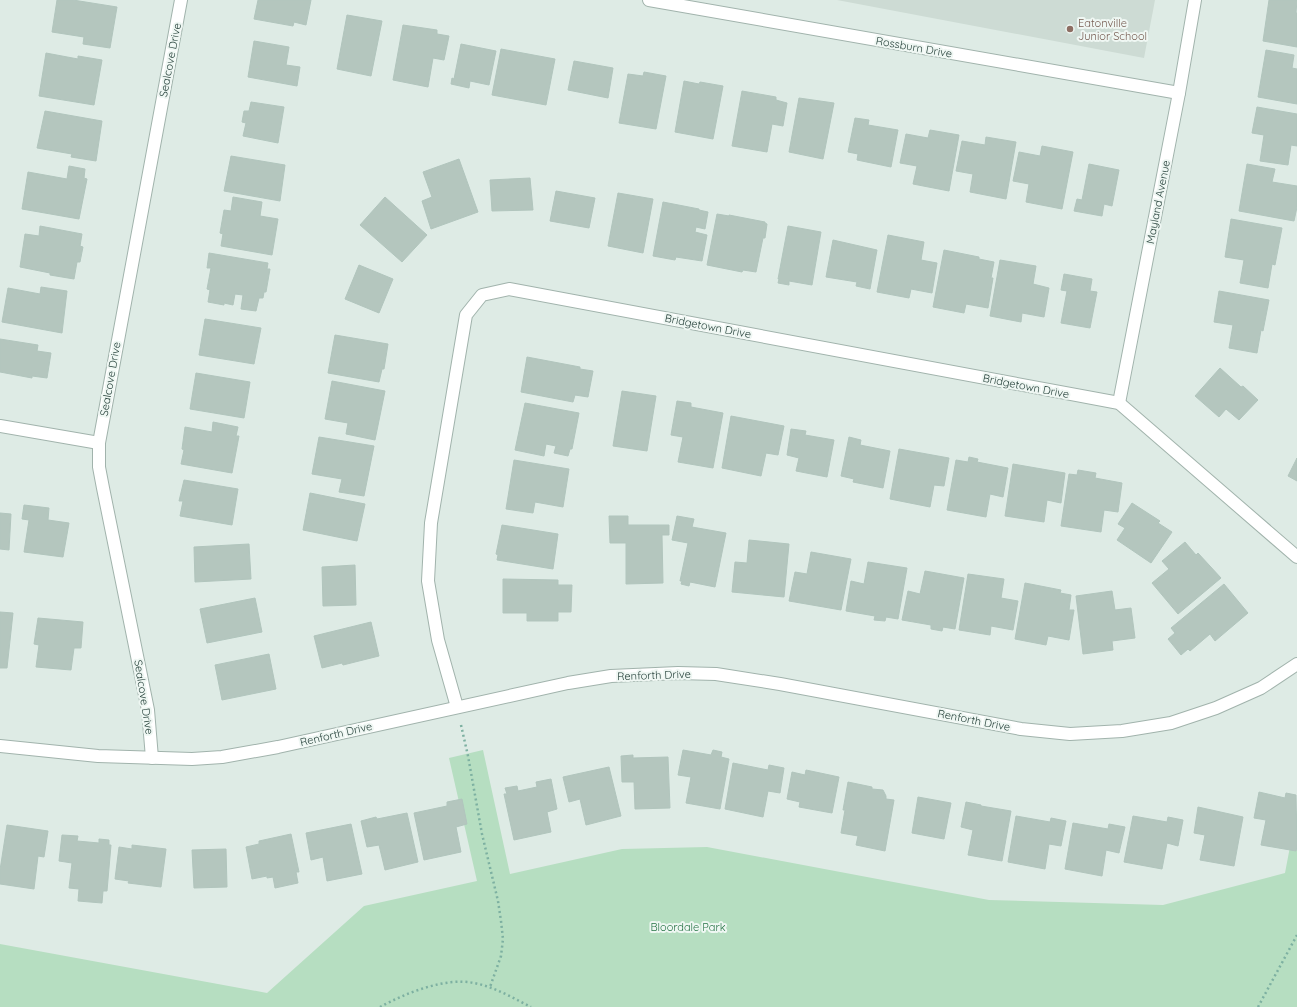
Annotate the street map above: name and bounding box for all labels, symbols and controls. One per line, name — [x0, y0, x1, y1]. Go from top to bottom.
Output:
place label: Eatonville Junior School — [1078, 16, 1147, 43]
street label: Sealcove Drive — [156, 22, 184, 98]
marker: Eatonville Junior School — [1065, 24, 1075, 34]
street label: Rossburn Drive — [875, 33, 953, 61]
street label: Mayland Avenue — [1143, 159, 1173, 245]
street label: Bridgetown Drive — [664, 311, 752, 341]
street label: Sealcove Drive — [97, 341, 123, 417]
street label: Bridgetown Drive — [982, 371, 1070, 401]
street label: Sealcove Drive — [131, 659, 157, 735]
street label: Renforth Drive — [617, 667, 691, 683]
street label: Renforth Drive — [936, 706, 1012, 734]
street label: Renforth Drive — [298, 719, 374, 749]
park label: Bloordale Park — [650, 920, 726, 934]

